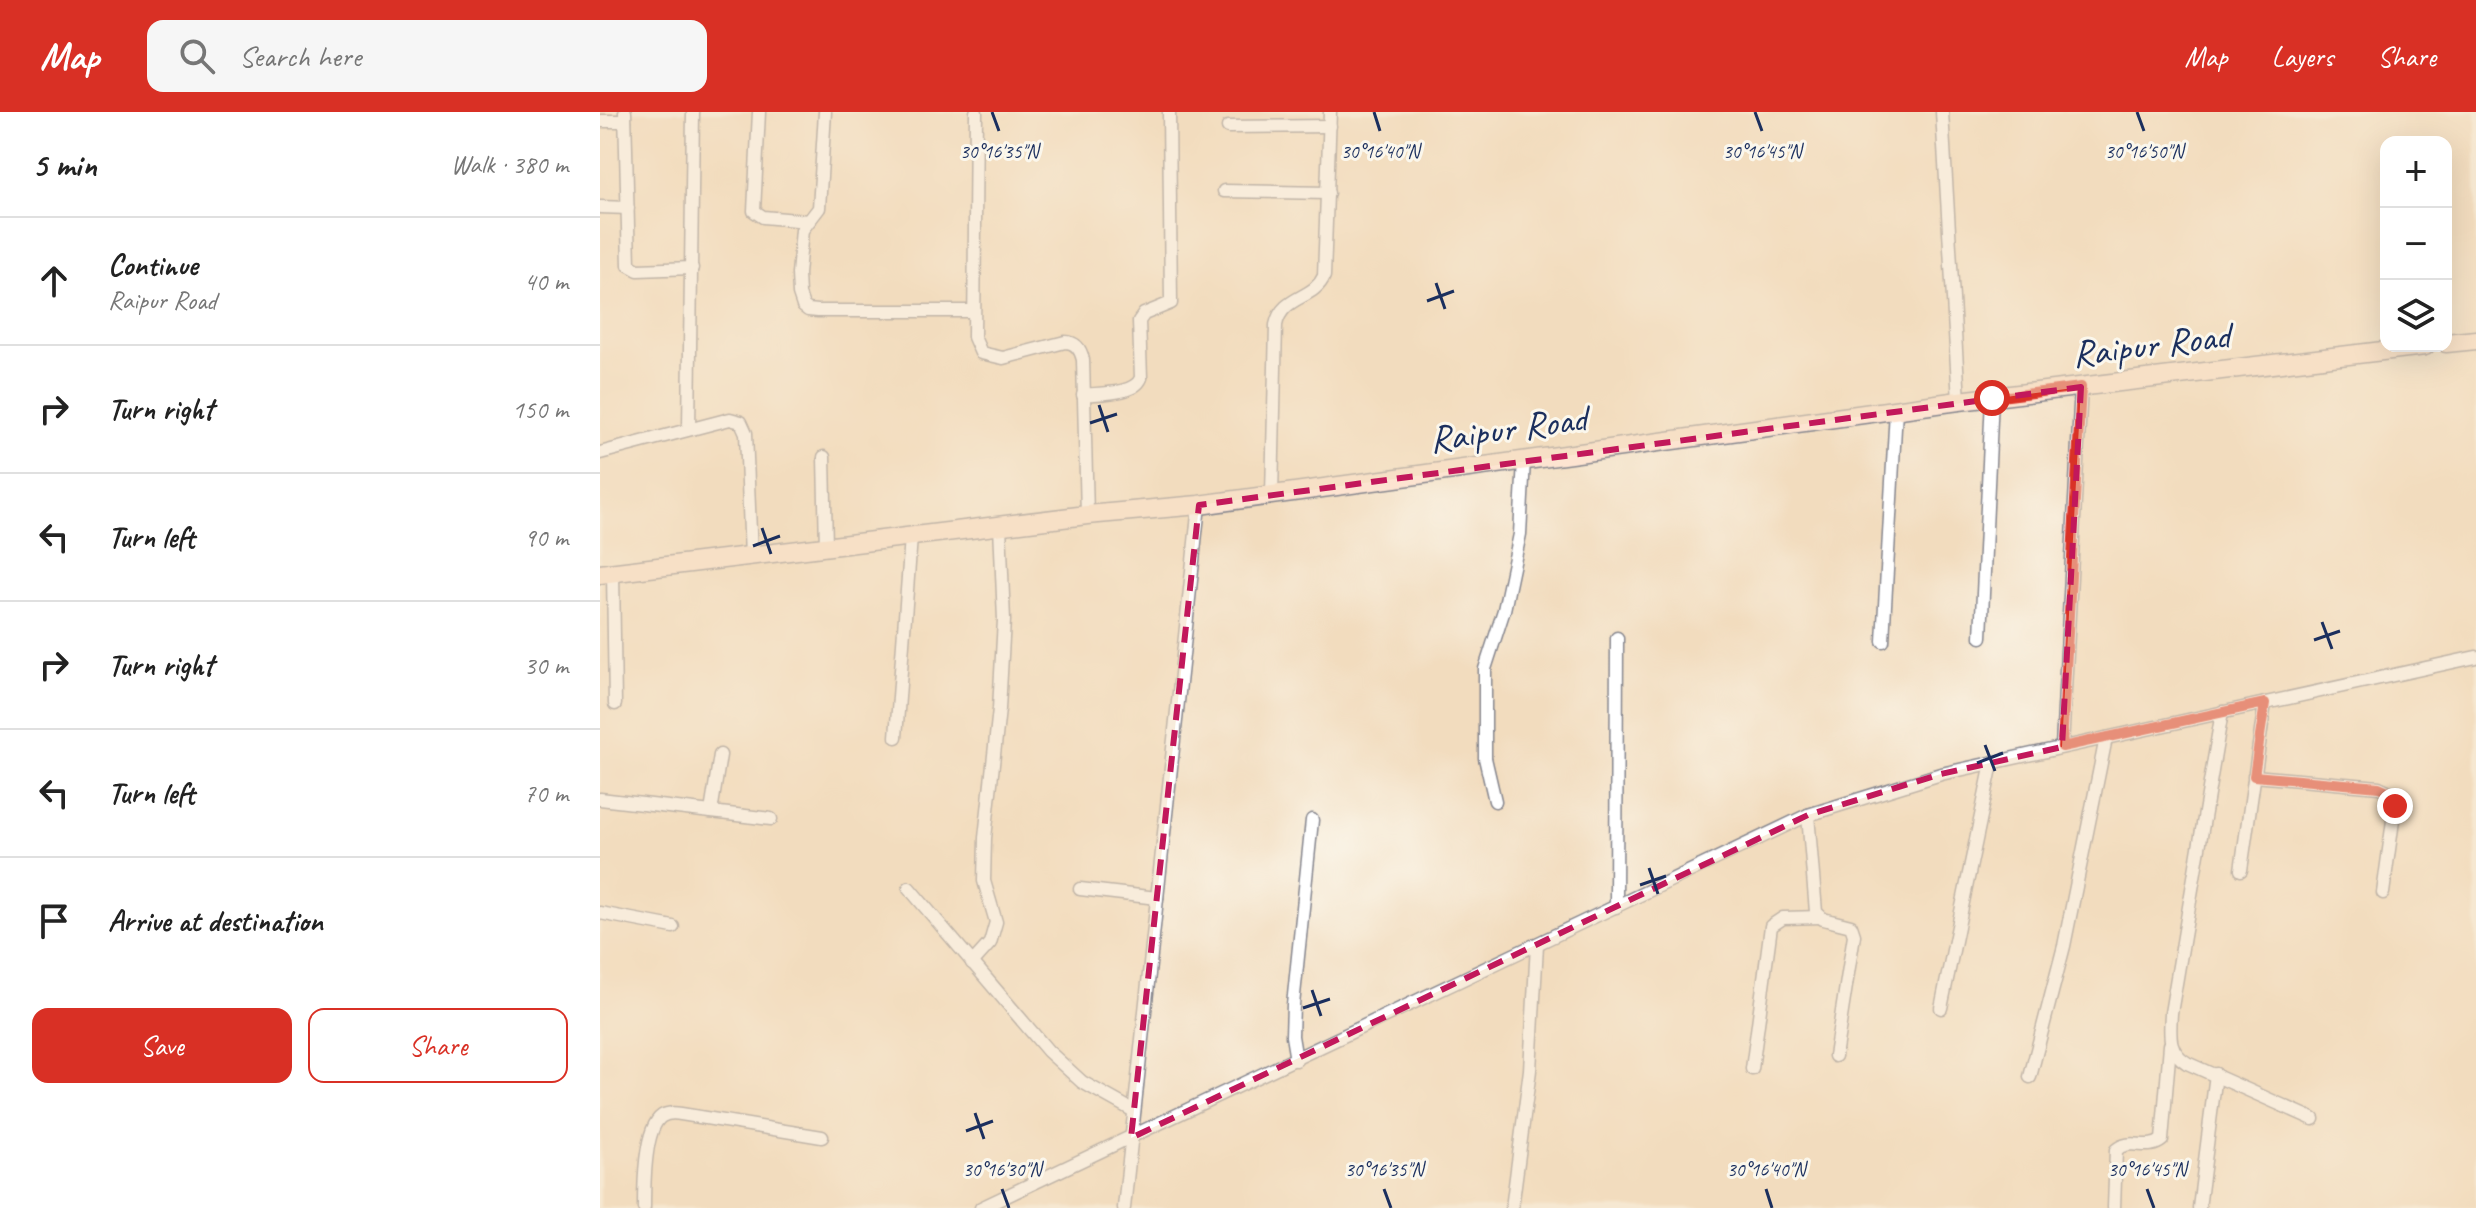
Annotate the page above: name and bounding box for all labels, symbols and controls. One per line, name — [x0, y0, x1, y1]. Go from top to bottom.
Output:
search box — [147, 20, 707, 92]
text: Map — [40, 33, 99, 80]
icon: search — [175, 34, 219, 78]
text: Search here — [239, 37, 361, 75]
text: Map — [2185, 39, 2228, 74]
text: Layers — [2272, 39, 2333, 74]
text: Share — [2377, 39, 2436, 74]
map controls — [2380, 136, 2452, 352]
button: + — [2380, 136, 2452, 208]
text: 30°16'35"N — [960, 139, 1041, 164]
text: 30°16'40"N — [1341, 139, 1422, 164]
text: 30°16'45"N — [1723, 139, 1804, 164]
text: 30°16'50"N — [2105, 139, 2186, 164]
text: 5 min — [32, 143, 97, 186]
text: Walk · 380 m — [451, 148, 568, 181]
button: − — [2380, 208, 2452, 280]
text: Continue — [108, 246, 198, 284]
icon: ahead — [32, 259, 76, 303]
text: 40 m — [524, 265, 568, 298]
button: layers — [2380, 280, 2452, 352]
text: Raipur Road — [108, 284, 217, 317]
street label: Raipur Road — [2069, 311, 2238, 377]
route start — [1974, 380, 2010, 416]
icon: right — [32, 387, 76, 431]
text: Turn right — [108, 390, 213, 428]
text: 150 m — [512, 393, 568, 426]
street label: Raipur Road — [1426, 393, 1595, 463]
icon: left — [32, 515, 76, 559]
text: Turn left — [108, 518, 195, 556]
text: 90 m — [524, 521, 568, 554]
icon: right — [32, 643, 76, 687]
text: Turn right — [108, 646, 213, 684]
text: 30 m — [524, 649, 568, 682]
icon: left — [32, 771, 76, 815]
text: Turn left — [108, 774, 195, 812]
text: 70 m — [524, 777, 568, 810]
route end — [2377, 788, 2413, 824]
icon: arrive — [32, 899, 76, 943]
text: Arrive at destination — [108, 902, 323, 940]
button: Save — [32, 1008, 292, 1083]
button: Share — [308, 1008, 568, 1083]
text: 30°16'30"N — [963, 1157, 1044, 1182]
text: 30°16'35"N — [1345, 1157, 1426, 1182]
text: 30°16'40"N — [1727, 1157, 1808, 1182]
text: 30°16'45"N — [2108, 1157, 2189, 1182]

